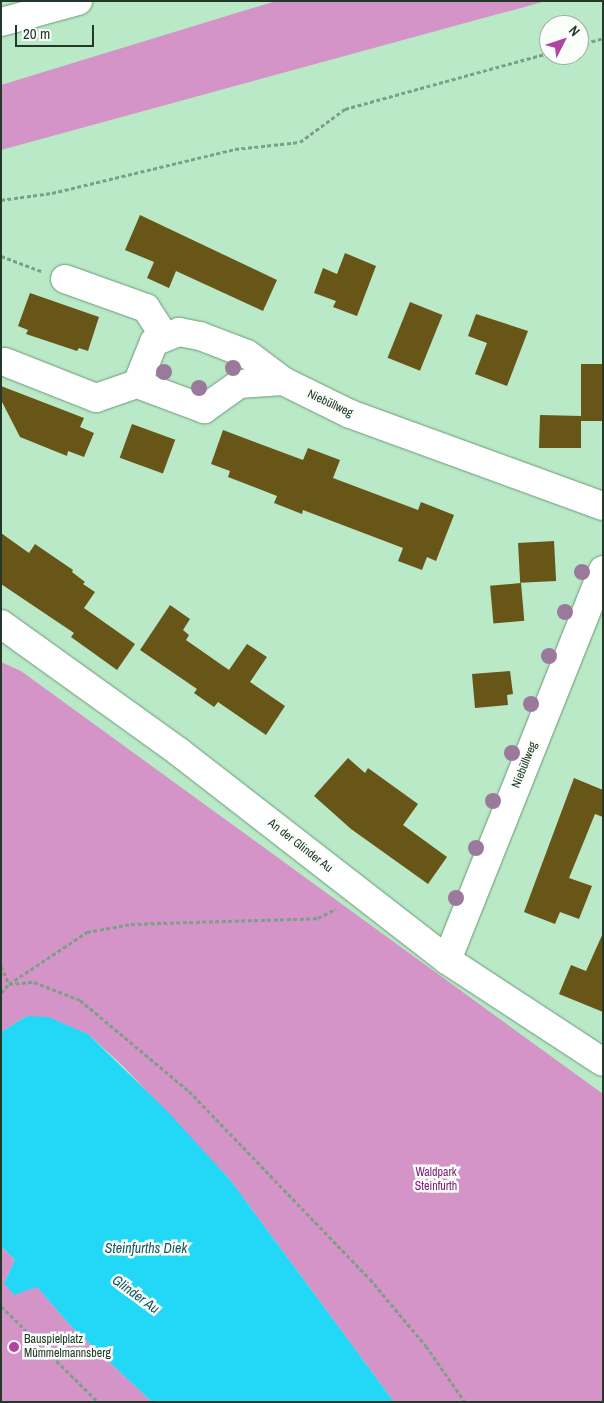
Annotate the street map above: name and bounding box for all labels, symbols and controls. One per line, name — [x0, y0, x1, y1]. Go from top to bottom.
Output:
scale bar — [18, 15, 96, 47]
north arrow — [539, 15, 589, 65]
text: N — [565, 22, 584, 40]
text: 20 m — [23, 23, 50, 44]
street label: Niebüllweg — [305, 387, 355, 421]
street label: Niebüllweg — [509, 740, 541, 790]
street label: An der Glinder Au — [265, 816, 335, 876]
park label: Waldpark Steinfurth — [415, 1166, 457, 1194]
water label: Steinfurths Diek — [105, 1240, 187, 1256]
water label: Glinder Au — [109, 1271, 163, 1317]
place label: Bauspielplatz Mümmelmannsberg — [24, 1333, 111, 1361]
marker: Bauspielplatz Mümmelmannsberg — [8, 1341, 20, 1353]

